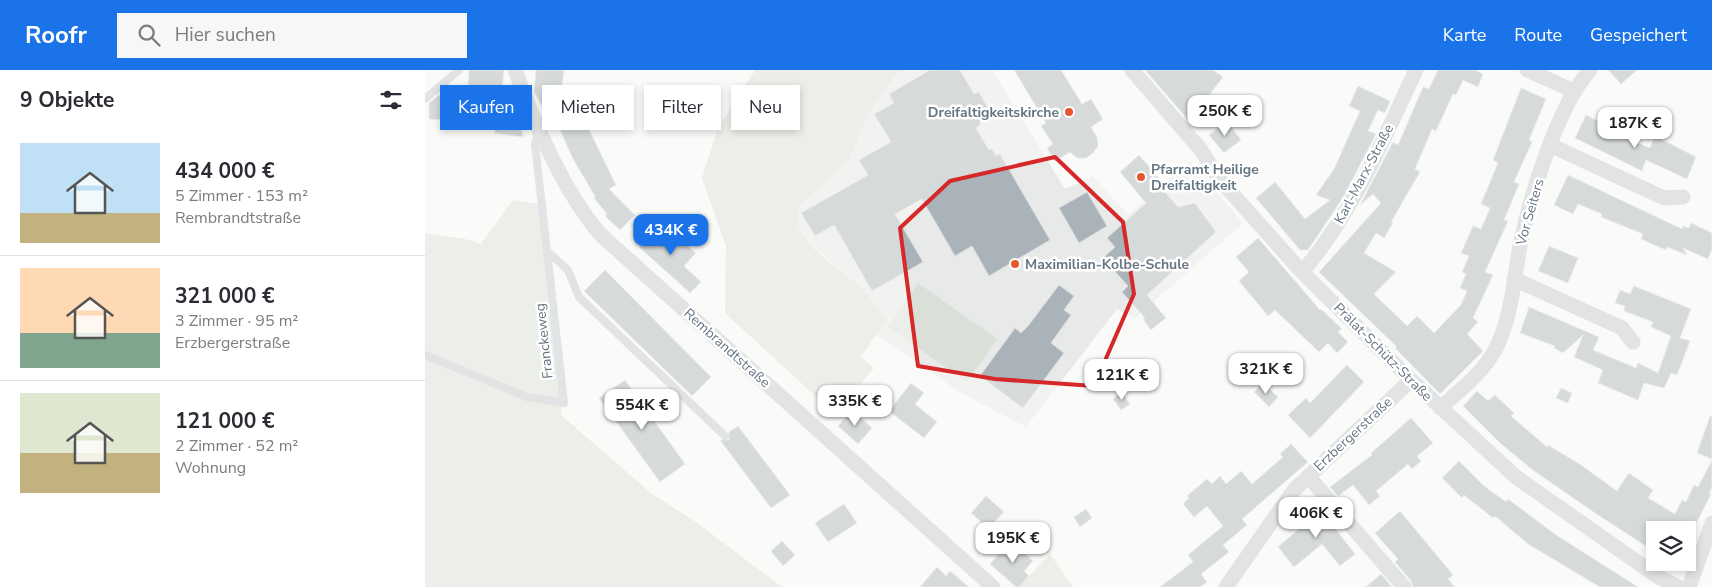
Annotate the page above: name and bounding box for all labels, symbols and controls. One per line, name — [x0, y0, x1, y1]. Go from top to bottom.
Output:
search box — [117, 13, 467, 58]
text: Roofr — [25, 19, 87, 51]
icon: search — [135, 21, 163, 49]
text: Hier suchen — [175, 22, 276, 48]
text: Karte — [1443, 23, 1486, 47]
text: Route — [1514, 23, 1562, 47]
text: Gespeichert — [1590, 23, 1687, 47]
chip: Kaufen — [440, 85, 532, 130]
chip: Mieten — [542, 85, 634, 130]
chip: Filter — [644, 85, 721, 130]
chip: Neu — [731, 85, 800, 130]
text: 9 Objekte — [20, 86, 114, 114]
icon: filters — [377, 86, 405, 114]
pin: 250K € — [1184, 94, 1266, 137]
text: 250K € — [1198, 100, 1252, 122]
place label: Dreifaltigkeitskirche — [928, 103, 1059, 122]
marker: Dreifaltigkeitskirche — [1063, 106, 1075, 118]
pin: 187K € — [1594, 106, 1676, 149]
text: 187K € — [1608, 112, 1662, 134]
street label: Karl-Marx-Straße — [1330, 121, 1398, 227]
text: 434 000 € — [175, 157, 275, 185]
place label: Pfarramt Heilige Dreifaltigkeit — [1151, 160, 1259, 195]
icon: home — [60, 163, 120, 223]
marker: Pfarramt Heilige Dreifaltigkeit — [1135, 171, 1147, 183]
street label: Vor Seiters — [1511, 176, 1549, 248]
text: 5 Zimmer · 153 m² — [175, 185, 308, 207]
text: Rembrandtstraße — [175, 207, 301, 229]
pin: 434K € — [630, 214, 712, 256]
text: 434K € — [644, 219, 698, 241]
place label: Maximilian-Kolbe-Schule — [1025, 255, 1190, 274]
marker: Maximilian-Kolbe-Schule — [1009, 258, 1021, 270]
text: 321 000 € — [175, 282, 275, 310]
icon: home — [60, 288, 120, 348]
street label: Prälat-Schütz-Straße — [1329, 298, 1437, 406]
street label: Franckeweg — [531, 302, 557, 380]
street label: Rembrandtstraße — [680, 304, 774, 392]
text: 3 Zimmer · 95 m² — [175, 310, 298, 332]
text: Erzbergerstraße — [175, 332, 290, 354]
pin: 321K € — [1225, 352, 1307, 395]
pin: 121K € — [1081, 358, 1163, 401]
text: 321K € — [1239, 358, 1293, 380]
text: 121K € — [1095, 364, 1149, 386]
pin: 335K € — [814, 384, 896, 427]
pin: 554K € — [601, 388, 683, 431]
text: 335K € — [828, 390, 882, 412]
street label: Erzbergerstraße — [1310, 393, 1396, 475]
text: 554K € — [615, 394, 669, 416]
text: 121 000 € — [175, 407, 275, 435]
icon: home — [60, 413, 120, 473]
text: 2 Zimmer · 52 m² — [175, 435, 298, 457]
text: Wohnung — [175, 457, 246, 479]
pin: 406K € — [1275, 496, 1357, 539]
text: 406K € — [1289, 502, 1343, 524]
map controls — [1646, 521, 1696, 571]
button: layers — [1646, 521, 1696, 571]
pin: 195K € — [972, 522, 1054, 564]
text: 195K € — [986, 527, 1040, 549]

